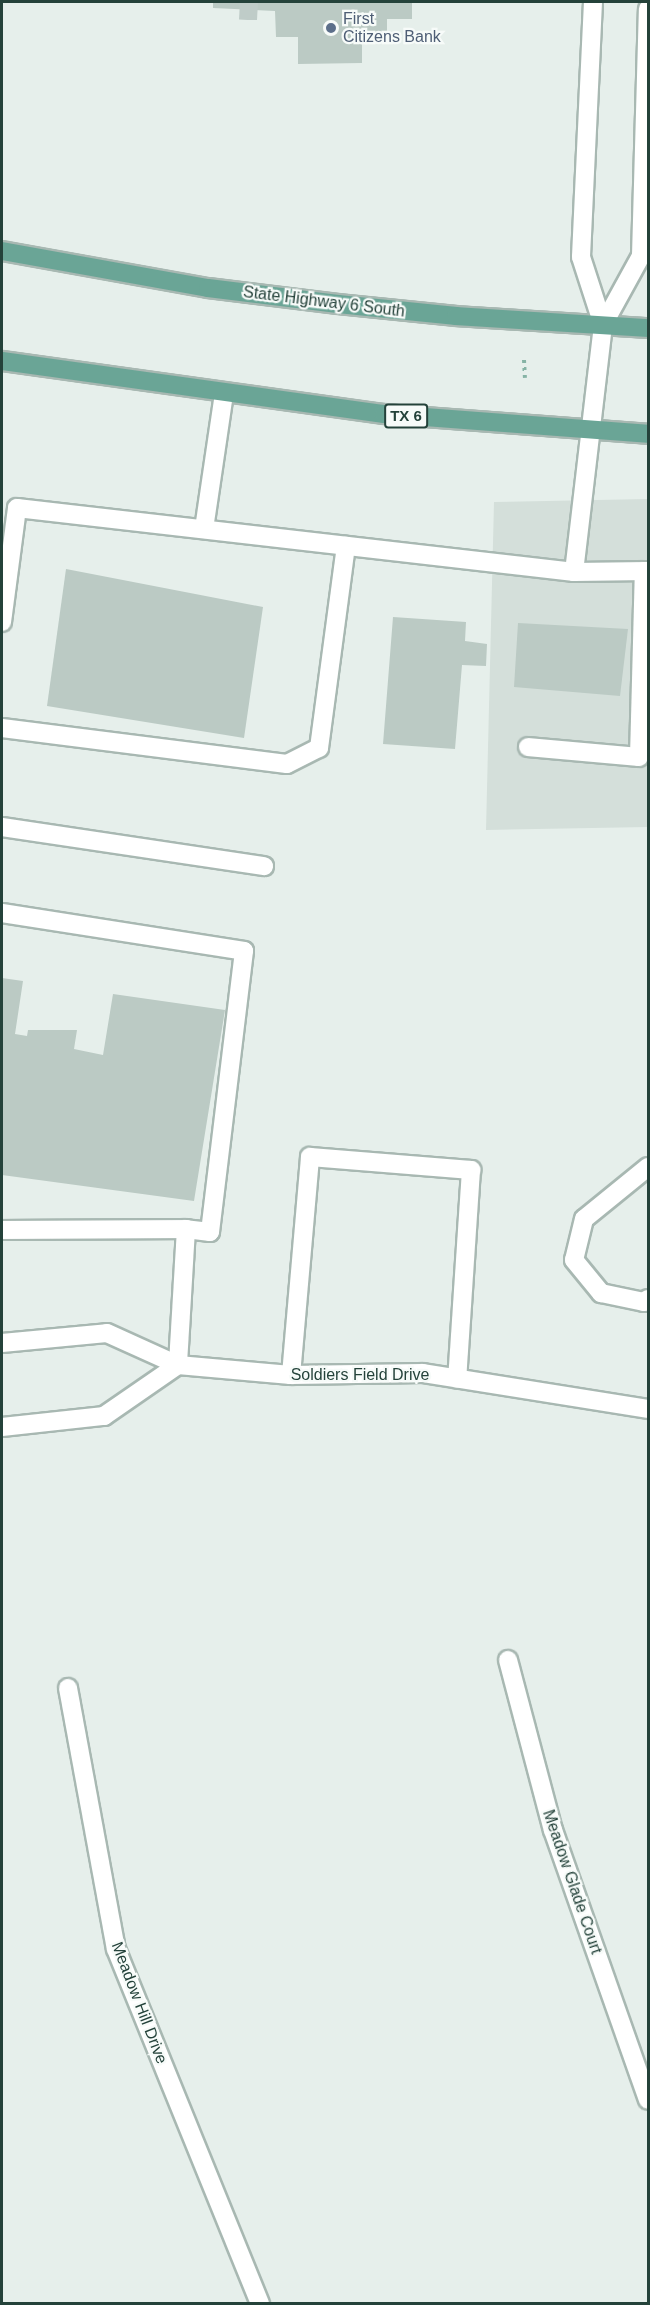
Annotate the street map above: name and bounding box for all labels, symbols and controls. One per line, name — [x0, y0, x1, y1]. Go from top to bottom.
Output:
place label: First Citizens Bank — [343, 9, 441, 47]
marker: First Citizens Bank — [324, 21, 338, 35]
street label: State Highway 6 South — [242, 283, 406, 321]
road number: TX 6 — [384, 404, 428, 428]
street label: Soldiers Field Drive — [291, 1365, 429, 1385]
street label: Meadow Glade Court — [538, 1807, 606, 1957]
street label: Meadow Hill Drive — [107, 1939, 171, 2067]

